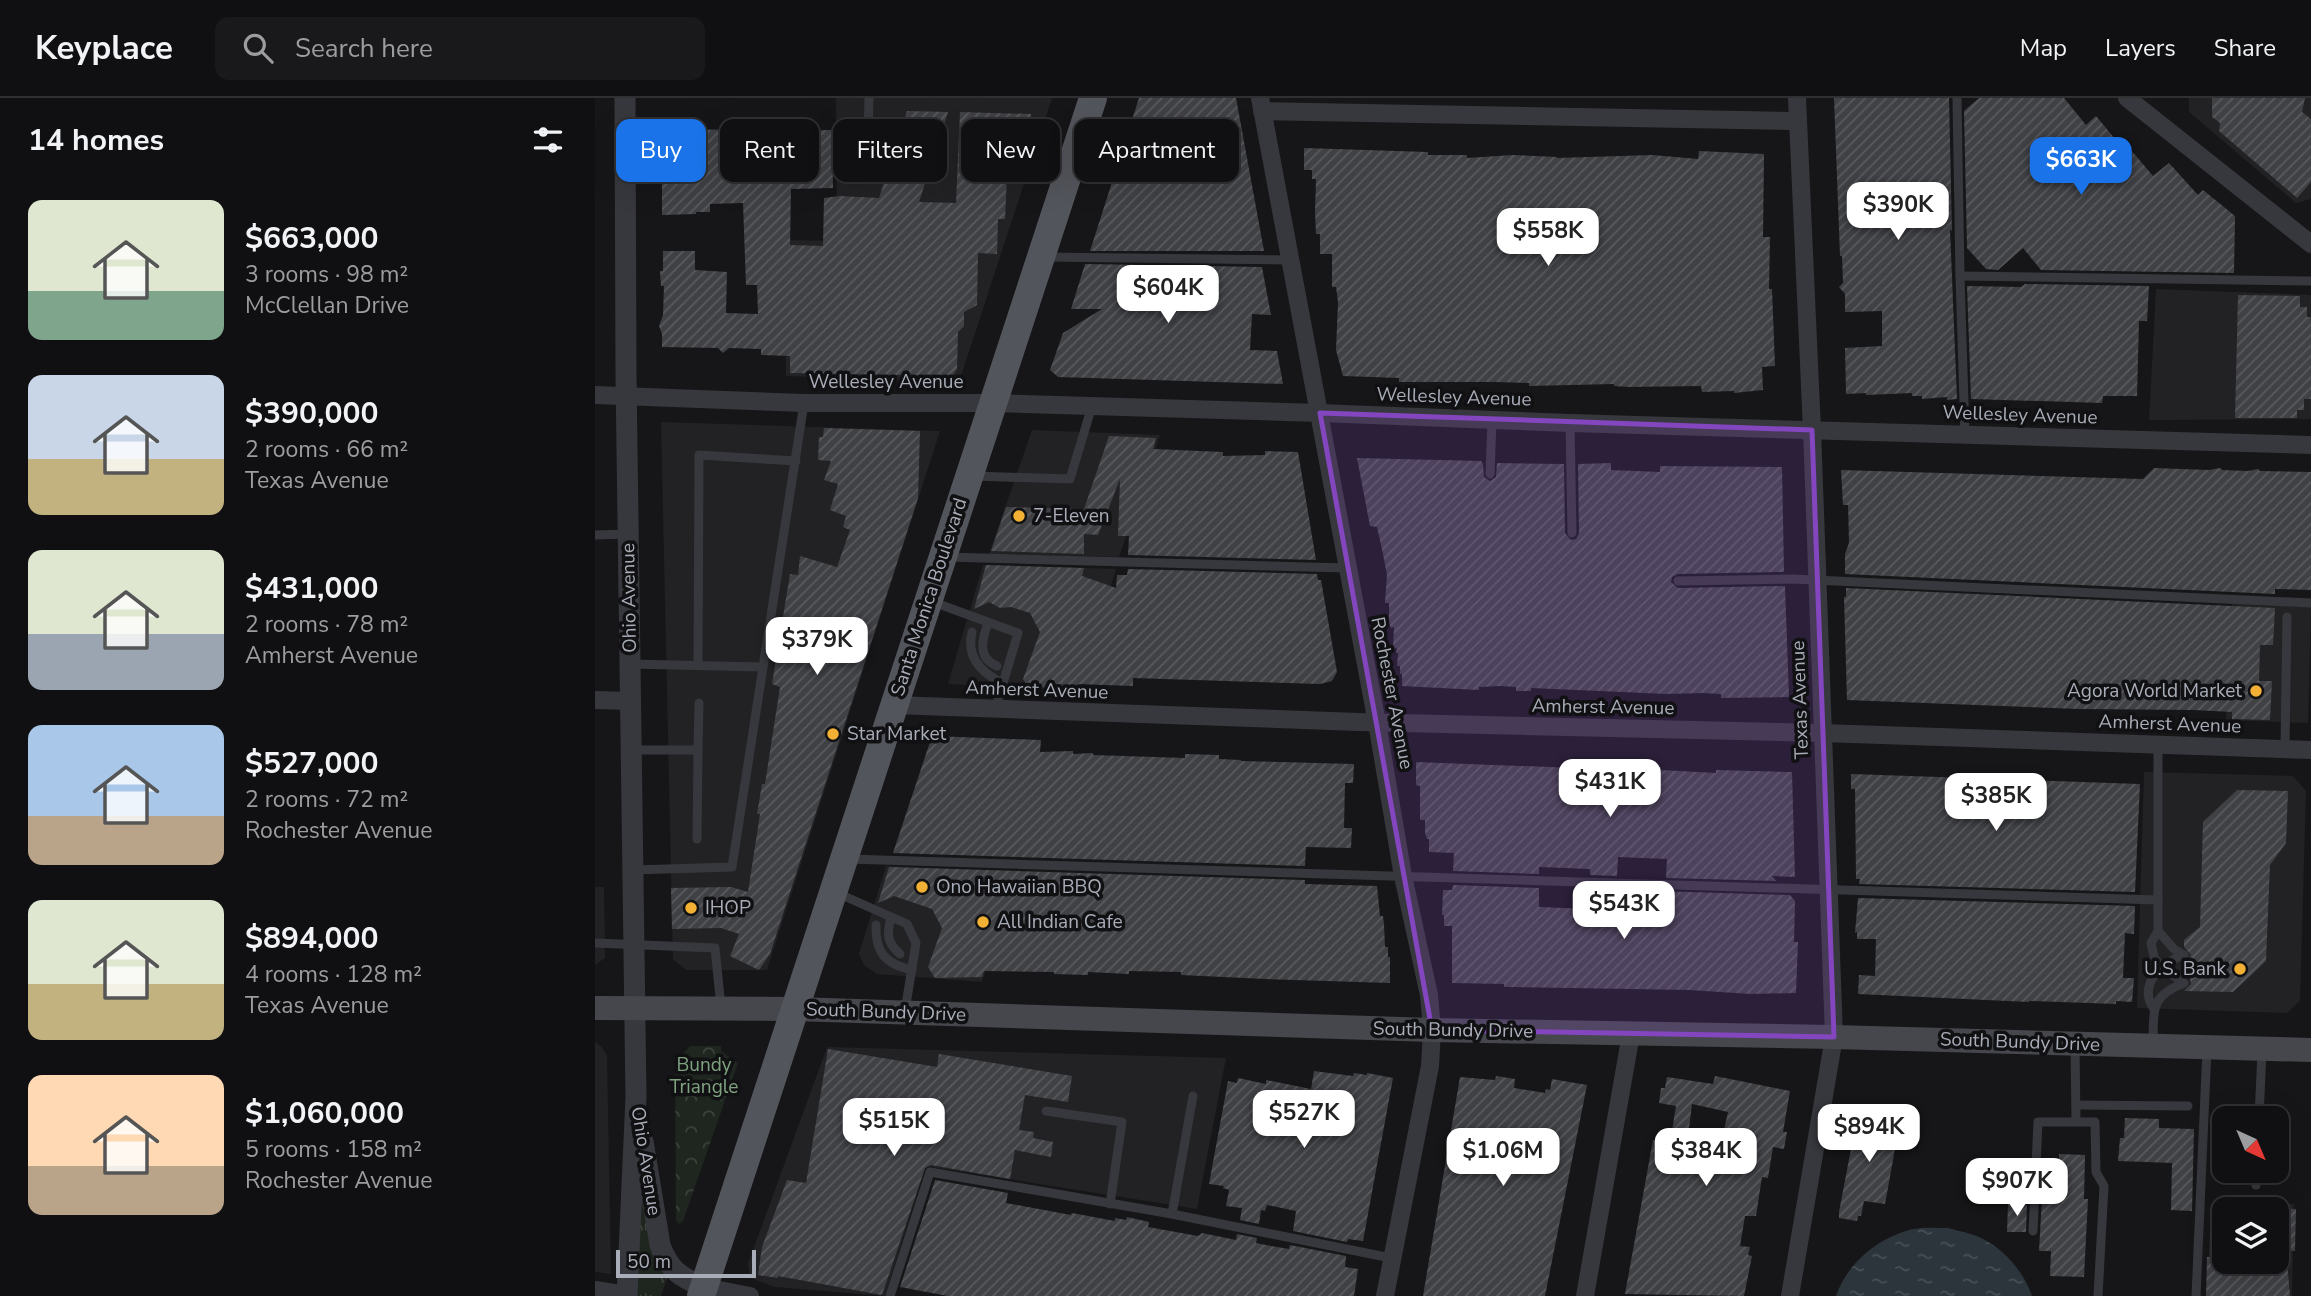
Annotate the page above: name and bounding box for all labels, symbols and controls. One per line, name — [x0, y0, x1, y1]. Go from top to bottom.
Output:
search box — [215, 17, 705, 80]
text: Keyplace — [35, 26, 173, 71]
icon: search — [239, 29, 277, 67]
text: Search here — [295, 31, 433, 66]
text: Map — [2020, 32, 2067, 64]
text: Layers — [2105, 32, 2176, 64]
text: Share — [2214, 32, 2276, 64]
chip: Buy — [616, 119, 706, 182]
chip: Rent — [720, 119, 819, 182]
chip: Filters — [833, 119, 947, 182]
chip: New — [961, 119, 1060, 182]
chip: Apartment — [1074, 119, 1239, 182]
text: 14 homes — [28, 120, 164, 161]
icon: filters — [529, 121, 567, 159]
pin: $663K — [2032, 138, 2130, 197]
text: $663K — [2046, 144, 2116, 175]
pin: $390K — [1849, 183, 1947, 242]
text: $390K — [1863, 189, 1933, 220]
pin: $558K — [1499, 208, 1597, 268]
text: $558K — [1513, 215, 1583, 246]
text: $663,000 — [245, 218, 378, 259]
icon: home — [84, 228, 168, 312]
text: 3 rooms · 98 m² — [245, 259, 408, 290]
pin: $604K — [1119, 266, 1217, 325]
text: $604K — [1133, 272, 1203, 303]
text: McClellan Drive — [245, 290, 409, 321]
street label: Wellesley Avenue — [808, 369, 964, 395]
street label: Wellesley Avenue — [1376, 381, 1532, 413]
text: $390,000 — [245, 393, 378, 434]
street label: Wellesley Avenue — [1942, 399, 2098, 431]
icon: home — [84, 403, 168, 487]
text: 2 rooms · 66 m² — [245, 434, 408, 465]
text: Texas Avenue — [245, 465, 389, 496]
street label: Santa Monica Boulevard — [885, 495, 973, 699]
place label: 7-Eleven — [1033, 503, 1110, 529]
marker: 7-Eleven — [1011, 508, 1027, 524]
street label: Ohio Avenue — [615, 543, 643, 653]
text: $431,000 — [245, 568, 378, 609]
icon: home — [84, 578, 168, 662]
text: 2 rooms · 78 m² — [245, 609, 408, 640]
street label: Rochester Avenue — [1364, 615, 1420, 771]
pin: $379K — [768, 618, 866, 677]
text: $379K — [782, 624, 852, 655]
text: Amherst Avenue — [245, 640, 418, 671]
street label: Texas Avenue — [1785, 640, 1815, 760]
street label: Amherst Avenue — [965, 675, 1109, 705]
place label: Agora World Market — [2067, 678, 2242, 704]
marker: Agora World Market — [2248, 683, 2264, 699]
street label: Amherst Avenue — [1531, 693, 1675, 721]
street label: Amherst Avenue — [2098, 709, 2242, 739]
place label: Star Market — [847, 721, 947, 747]
marker: Star Market — [825, 726, 841, 742]
text: $527,000 — [245, 743, 378, 784]
icon: home — [84, 753, 168, 837]
pin: $431K — [1561, 760, 1659, 819]
text: $431K — [1575, 766, 1645, 797]
pin: $385K — [1947, 774, 2045, 833]
text: $385K — [1961, 780, 2031, 811]
text: 2 rooms · 72 m² — [245, 784, 408, 815]
text: Rochester Avenue — [245, 815, 432, 846]
place label: Ono Hawaiian BBQ — [936, 874, 1102, 900]
marker: Ono Hawaiian BBQ — [914, 879, 930, 895]
pin: $543K — [1575, 882, 1673, 941]
text: $543K — [1589, 888, 1659, 919]
place label: IHOP — [705, 895, 751, 921]
marker: IHOP — [683, 900, 699, 916]
place label: All Indian Cafe — [997, 909, 1123, 935]
marker: All Indian Cafe — [975, 914, 991, 930]
text: $894,000 — [245, 918, 378, 959]
icon: home — [84, 928, 168, 1012]
place label: U.S. Bank — [2144, 956, 2226, 982]
text: 4 rooms · 128 m² — [245, 959, 422, 990]
marker: U.S. Bank — [2232, 961, 2248, 977]
text: Texas Avenue — [245, 990, 389, 1021]
street label: South Bundy Drive — [805, 996, 967, 1028]
street label: South Bundy Drive — [1373, 1016, 1533, 1044]
street label: South Bundy Drive — [1939, 1026, 2101, 1058]
park label: Bundy Triangle — [670, 1052, 738, 1100]
pin: $527K — [1255, 1090, 1353, 1150]
text: $1,060,000 — [245, 1093, 404, 1134]
text: $527K — [1269, 1097, 1339, 1128]
pin: $515K — [845, 1098, 943, 1158]
icon: home — [84, 1103, 168, 1187]
pin: $894K — [1820, 1104, 1918, 1164]
street label: Ohio Avenue — [625, 1105, 667, 1217]
text: $515K — [859, 1105, 929, 1136]
north arrow — [2212, 1106, 2289, 1183]
map controls — [2212, 1106, 2289, 1274]
text: $894K — [1834, 1111, 1904, 1142]
pin: $1.06M — [1446, 1128, 1560, 1188]
pin: $384K — [1657, 1128, 1755, 1188]
text: 5 rooms · 158 m² — [245, 1134, 422, 1165]
text: $1.06M — [1463, 1135, 1543, 1166]
text: $384K — [1671, 1135, 1741, 1166]
pin: $907K — [1968, 1158, 2066, 1218]
text: Rochester Avenue — [245, 1165, 432, 1196]
text: $907K — [1982, 1165, 2052, 1196]
button: layers — [2212, 1197, 2289, 1274]
scale bar — [616, 1247, 756, 1279]
text: 50 m — [627, 1249, 671, 1275]

